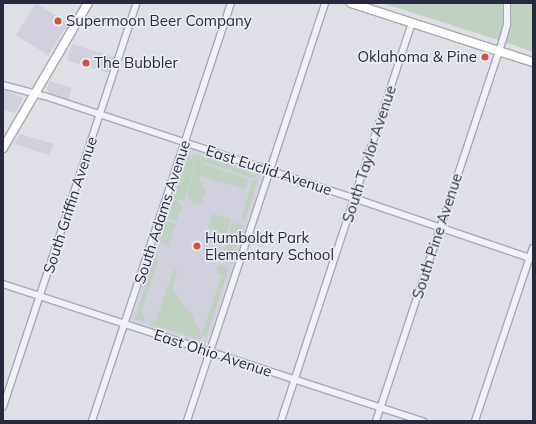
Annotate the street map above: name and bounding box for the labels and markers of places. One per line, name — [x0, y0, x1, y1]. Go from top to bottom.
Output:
place label: Supermoon Beer Company — [66, 12, 252, 30]
marker: Supermoon Beer Company — [53, 16, 63, 26]
place label: Oklahoma & Pine — [357, 48, 477, 66]
marker: Oklahoma & Pine — [480, 52, 490, 62]
place label: The Bubbler — [94, 54, 178, 72]
marker: The Bubbler — [81, 58, 91, 68]
place label: Humboldt Park Elementary School — [205, 228, 334, 263]
marker: Humboldt Park Elementary School — [192, 241, 202, 251]

